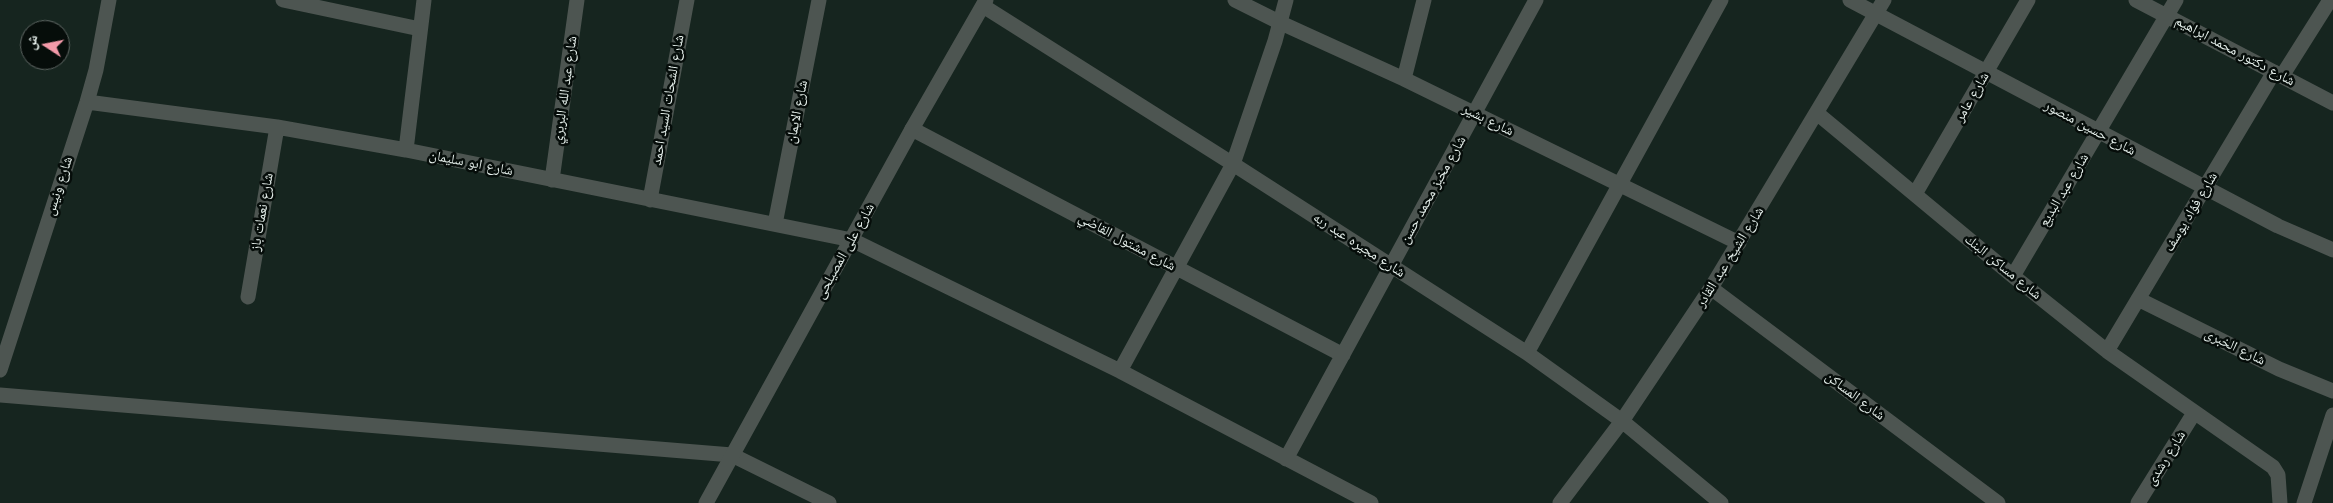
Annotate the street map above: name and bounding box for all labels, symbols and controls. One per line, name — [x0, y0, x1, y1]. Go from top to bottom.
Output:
street label: شارع دكتور محمد ابراهيم — [2172, 12, 2298, 90]
north arrow — [20, 20, 70, 70]
street label: شارع الشحات السيد احمد — [648, 33, 688, 167]
text: ش — [22, 34, 41, 51]
street label: شارع عبد الله البربري — [549, 35, 581, 145]
street label: شارع عامر — [1951, 69, 1993, 125]
street label: شارع الايمان — [783, 79, 811, 145]
street label: شارع حسين منصور — [2042, 97, 2138, 159]
street label: شارع بشير — [1460, 100, 1516, 140]
street label: شارع مخبز محمد حسن — [1396, 133, 1470, 247]
street label: شارع ابو سليمان — [428, 147, 514, 179]
street label: شارع عبد البديع — [2036, 150, 2092, 230]
street label: شارع ونيس — [42, 154, 76, 218]
street label: شارع فؤاد يوسف — [2161, 169, 2221, 255]
street label: شارع نعمات باز — [247, 172, 277, 252]
street label: شارع على المصيلحى — [812, 200, 878, 302]
street label: شارع الشيخ عبد القادر — [1692, 204, 1768, 310]
street label: شارع مشتول القاضي — [1076, 209, 1178, 275]
street label: شارع مجيره عبد ربه — [1310, 209, 1408, 281]
street label: شارع مساكن البنك — [1961, 231, 2045, 303]
street label: شارع الخبرى — [2202, 325, 2268, 369]
street label: شارع المساكن — [1822, 368, 1888, 424]
street label: شارع رشدى — [2143, 428, 2189, 488]

